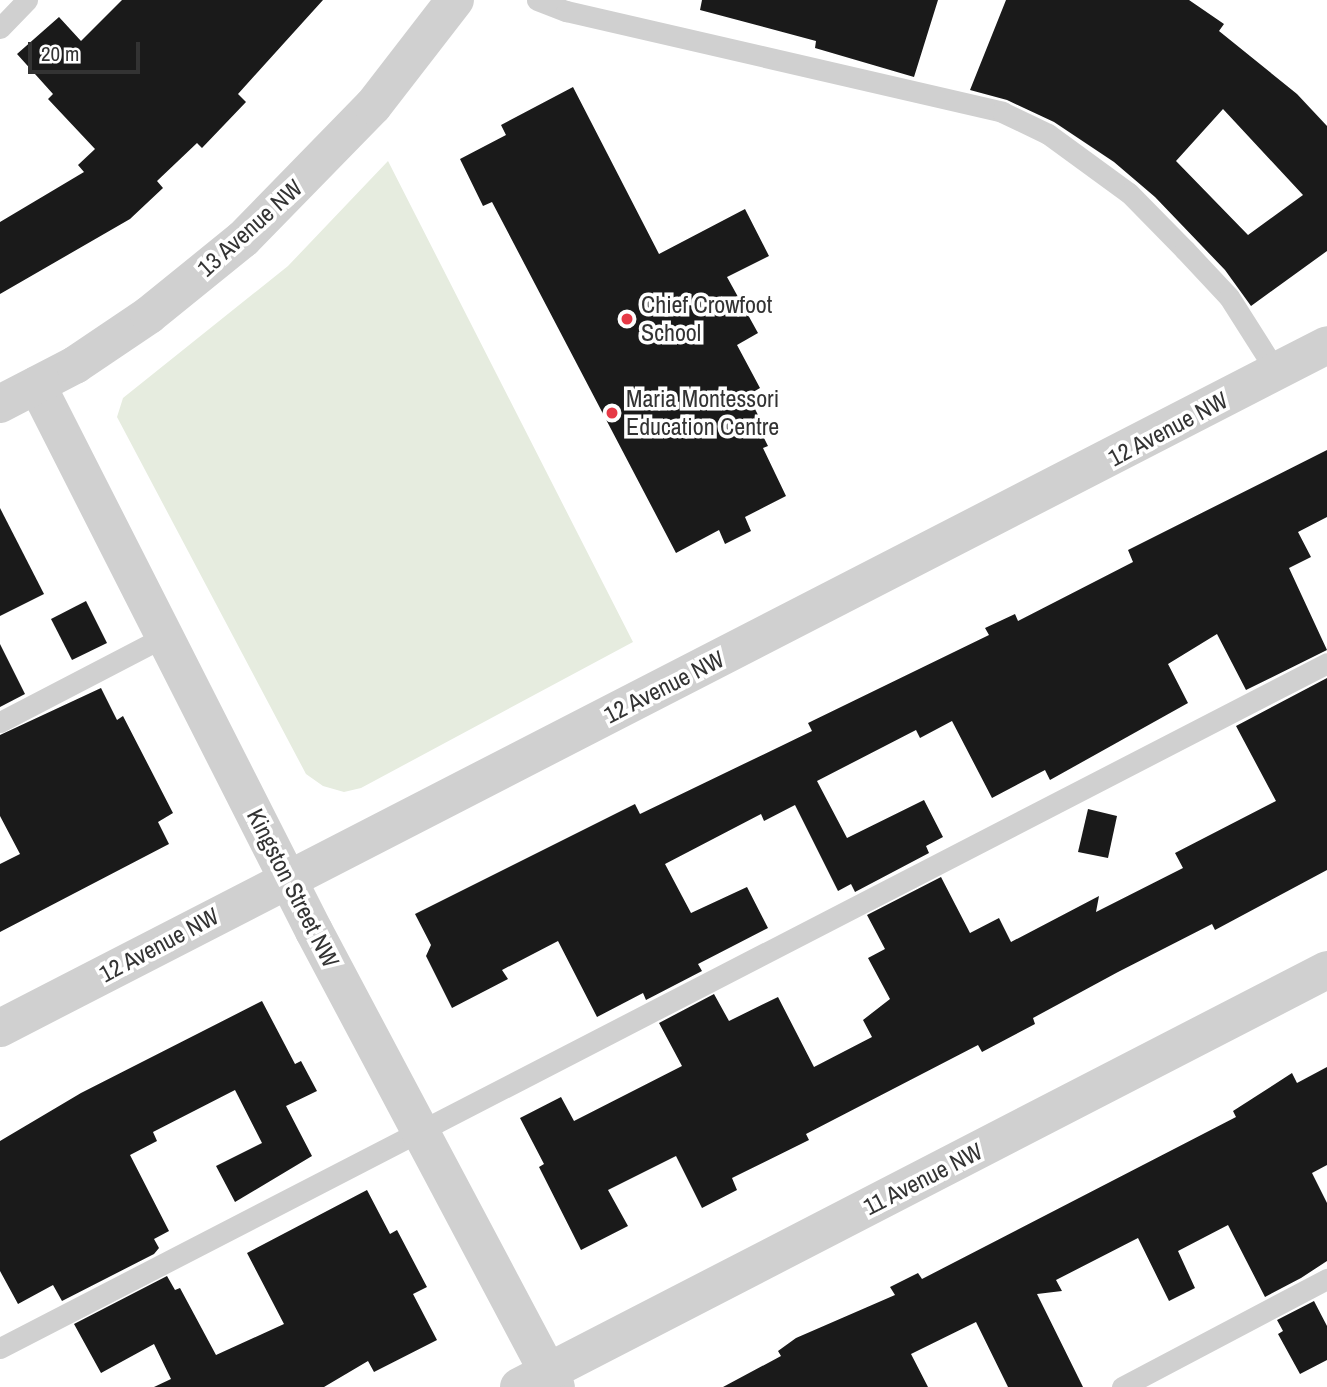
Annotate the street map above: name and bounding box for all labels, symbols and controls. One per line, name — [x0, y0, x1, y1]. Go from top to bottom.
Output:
scale bar — [32, 28, 144, 72]
text: 20 m — [41, 39, 79, 68]
street label: 13 Avenue NW — [191, 173, 309, 283]
place label: Chief Crowfoot School — [641, 291, 772, 347]
marker: Chief Crowfoot School — [619, 311, 635, 327]
place label: Maria Montessori Education Centre — [626, 385, 779, 441]
street label: 12 Avenue NW — [1103, 385, 1233, 473]
marker: Maria Montessori Education Centre — [604, 405, 620, 421]
street label: 12 Avenue NW — [599, 644, 729, 730]
street label: Kingston Street NW — [241, 804, 345, 972]
street label: 12 Avenue NW — [94, 901, 224, 989]
street label: 11 Avenue NW — [858, 1137, 988, 1221]

